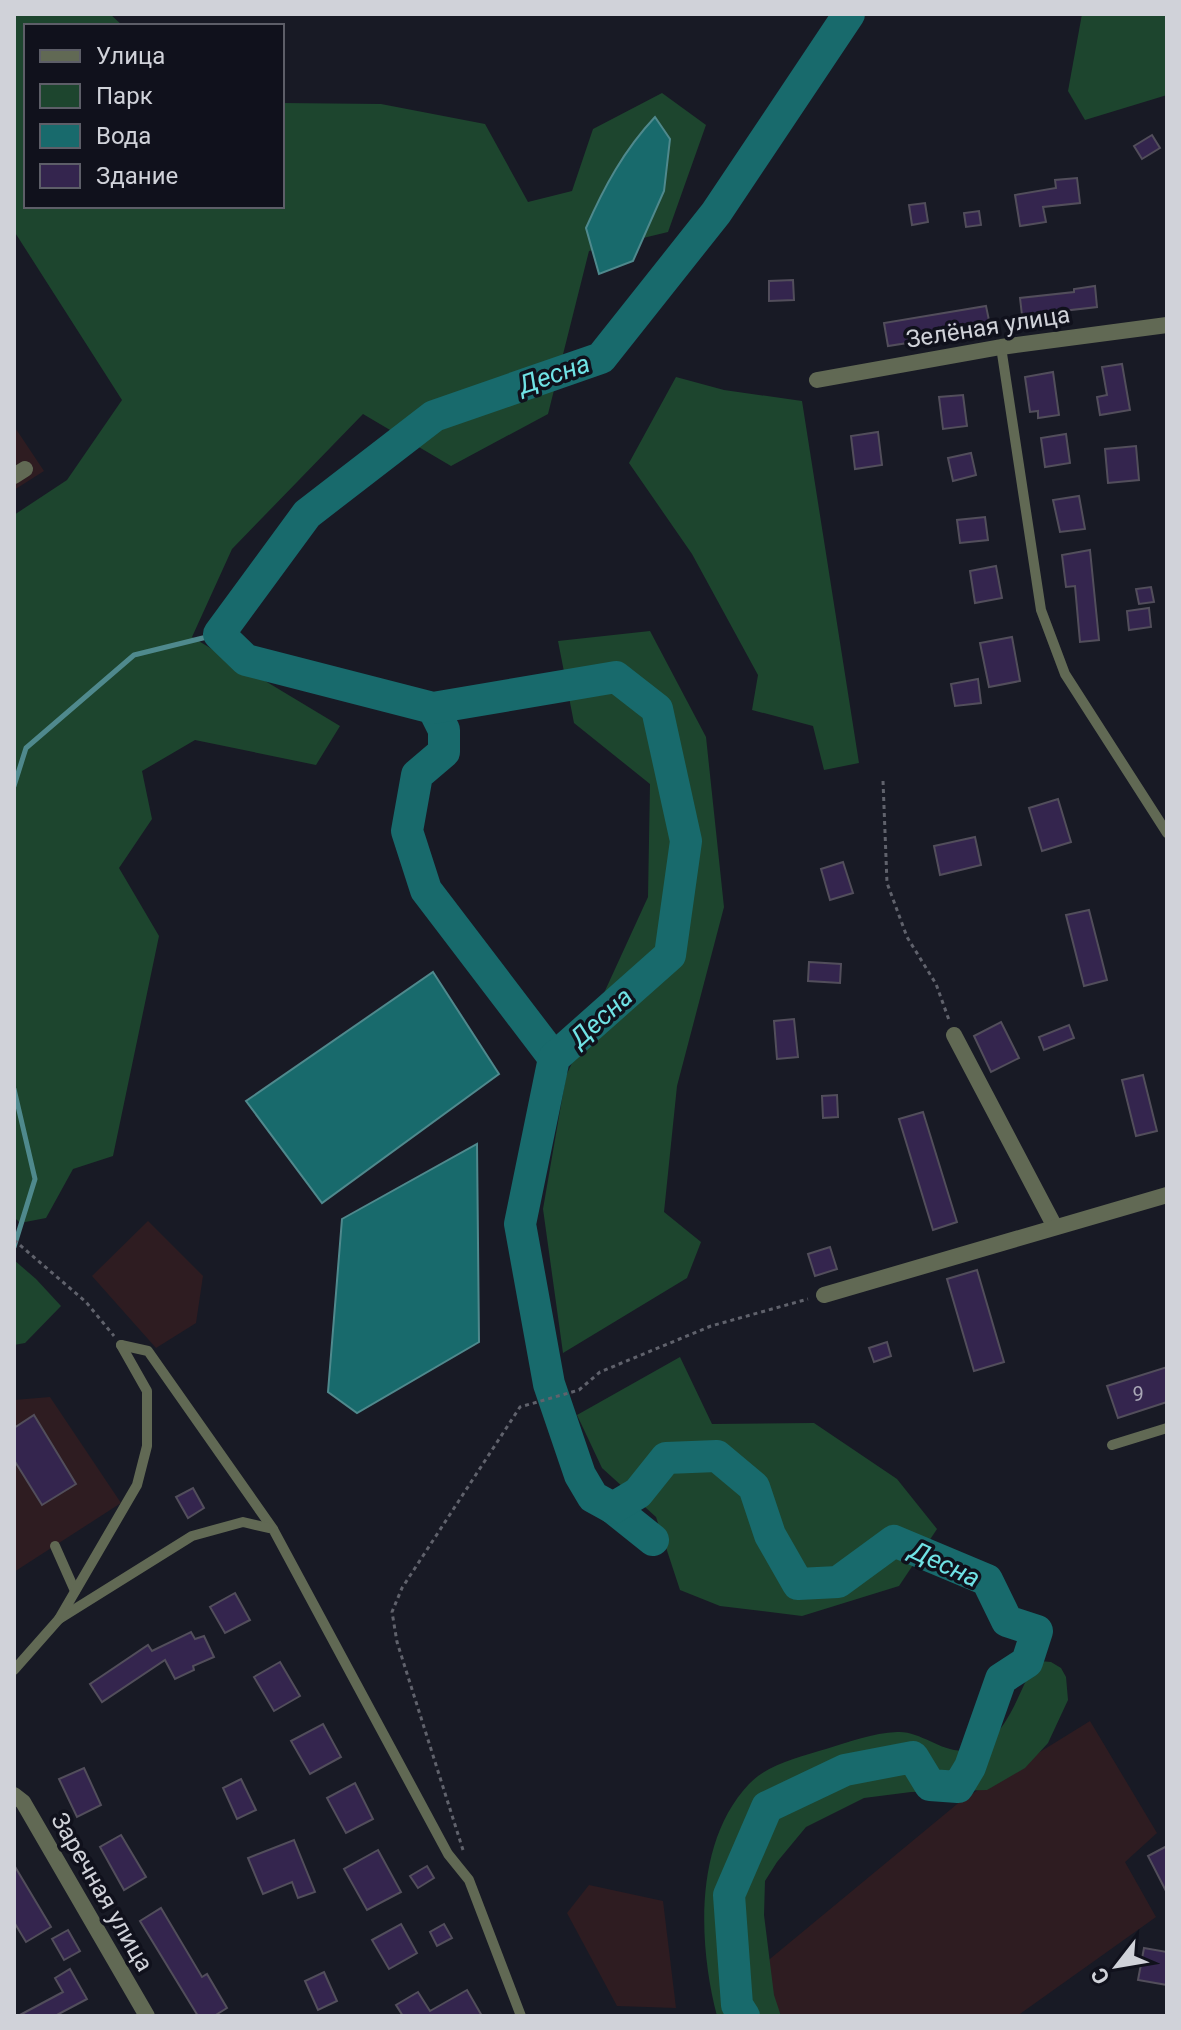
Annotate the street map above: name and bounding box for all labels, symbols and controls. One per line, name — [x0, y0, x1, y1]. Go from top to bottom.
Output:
legend — [24, 24, 284, 208]
text: Улица — [96, 42, 165, 70]
text: Парк — [96, 82, 153, 110]
text: Вода — [96, 122, 151, 150]
text: Здание — [96, 162, 178, 190]
street label: Зелёная улица — [904, 300, 1072, 354]
water label: Десна — [512, 348, 594, 401]
water label: Десна — [562, 981, 638, 1054]
house number: 9 — [1132, 1382, 1144, 1406]
water label: Десна — [903, 1534, 985, 1593]
street label: Заречная улица — [45, 1808, 159, 1976]
north arrow — [1077, 1926, 1157, 2006]
text: С — [1086, 1963, 1115, 1989]

